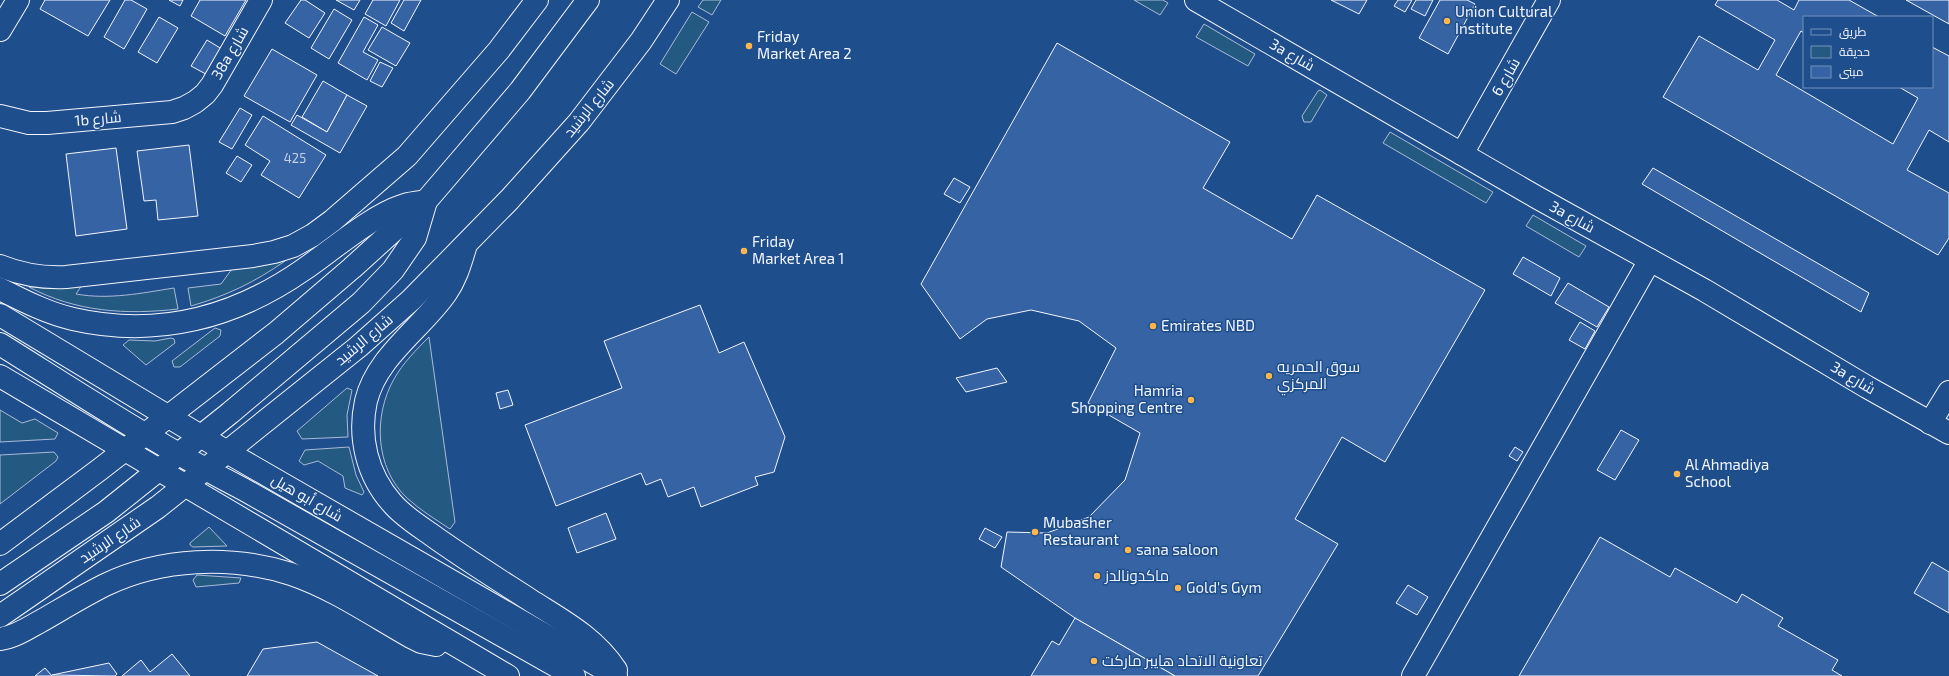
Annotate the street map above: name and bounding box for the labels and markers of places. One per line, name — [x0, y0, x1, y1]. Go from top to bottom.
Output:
place label: Union Cultural Institute — [1455, 2, 1553, 37]
marker: Union Cultural Institute — [1442, 16, 1452, 26]
place label: Friday Market Area 2 — [757, 27, 852, 62]
marker: Friday Market Area 2 — [744, 41, 754, 51]
place label: Friday Market Area 1 — [752, 232, 844, 267]
marker: Friday Market Area 1 — [739, 246, 749, 256]
place label: Emirates NBD — [1161, 316, 1255, 334]
marker: Emirates NBD — [1148, 321, 1158, 331]
place label: سوق الحمريه المركزي — [1277, 357, 1360, 396]
marker: سوق الحمريه المركزي — [1264, 371, 1274, 381]
place label: Hamria Shopping Centre — [1071, 381, 1183, 416]
marker: Hamria Shopping Centre — [1186, 395, 1196, 405]
place label: Al Ahmadiya School — [1685, 455, 1769, 490]
marker: Al Ahmadiya School — [1672, 469, 1682, 479]
place label: Mubasher Restaurant — [1043, 513, 1119, 548]
marker: Mubasher Restaurant — [1030, 527, 1040, 537]
place label: sana saloon — [1136, 540, 1218, 558]
marker: sana saloon — [1123, 545, 1133, 555]
place label: ماكدونالدز — [1104, 566, 1169, 585]
marker: ماكدونالدز — [1092, 571, 1102, 581]
place label: Gold's Gym — [1186, 578, 1262, 596]
marker: Gold's Gym — [1173, 583, 1183, 593]
place label: تعاونية الاتحاد هايبر ماركت — [1102, 651, 1263, 670]
marker: تعاونية الاتحاد هايبر ماركت — [1089, 656, 1099, 666]

